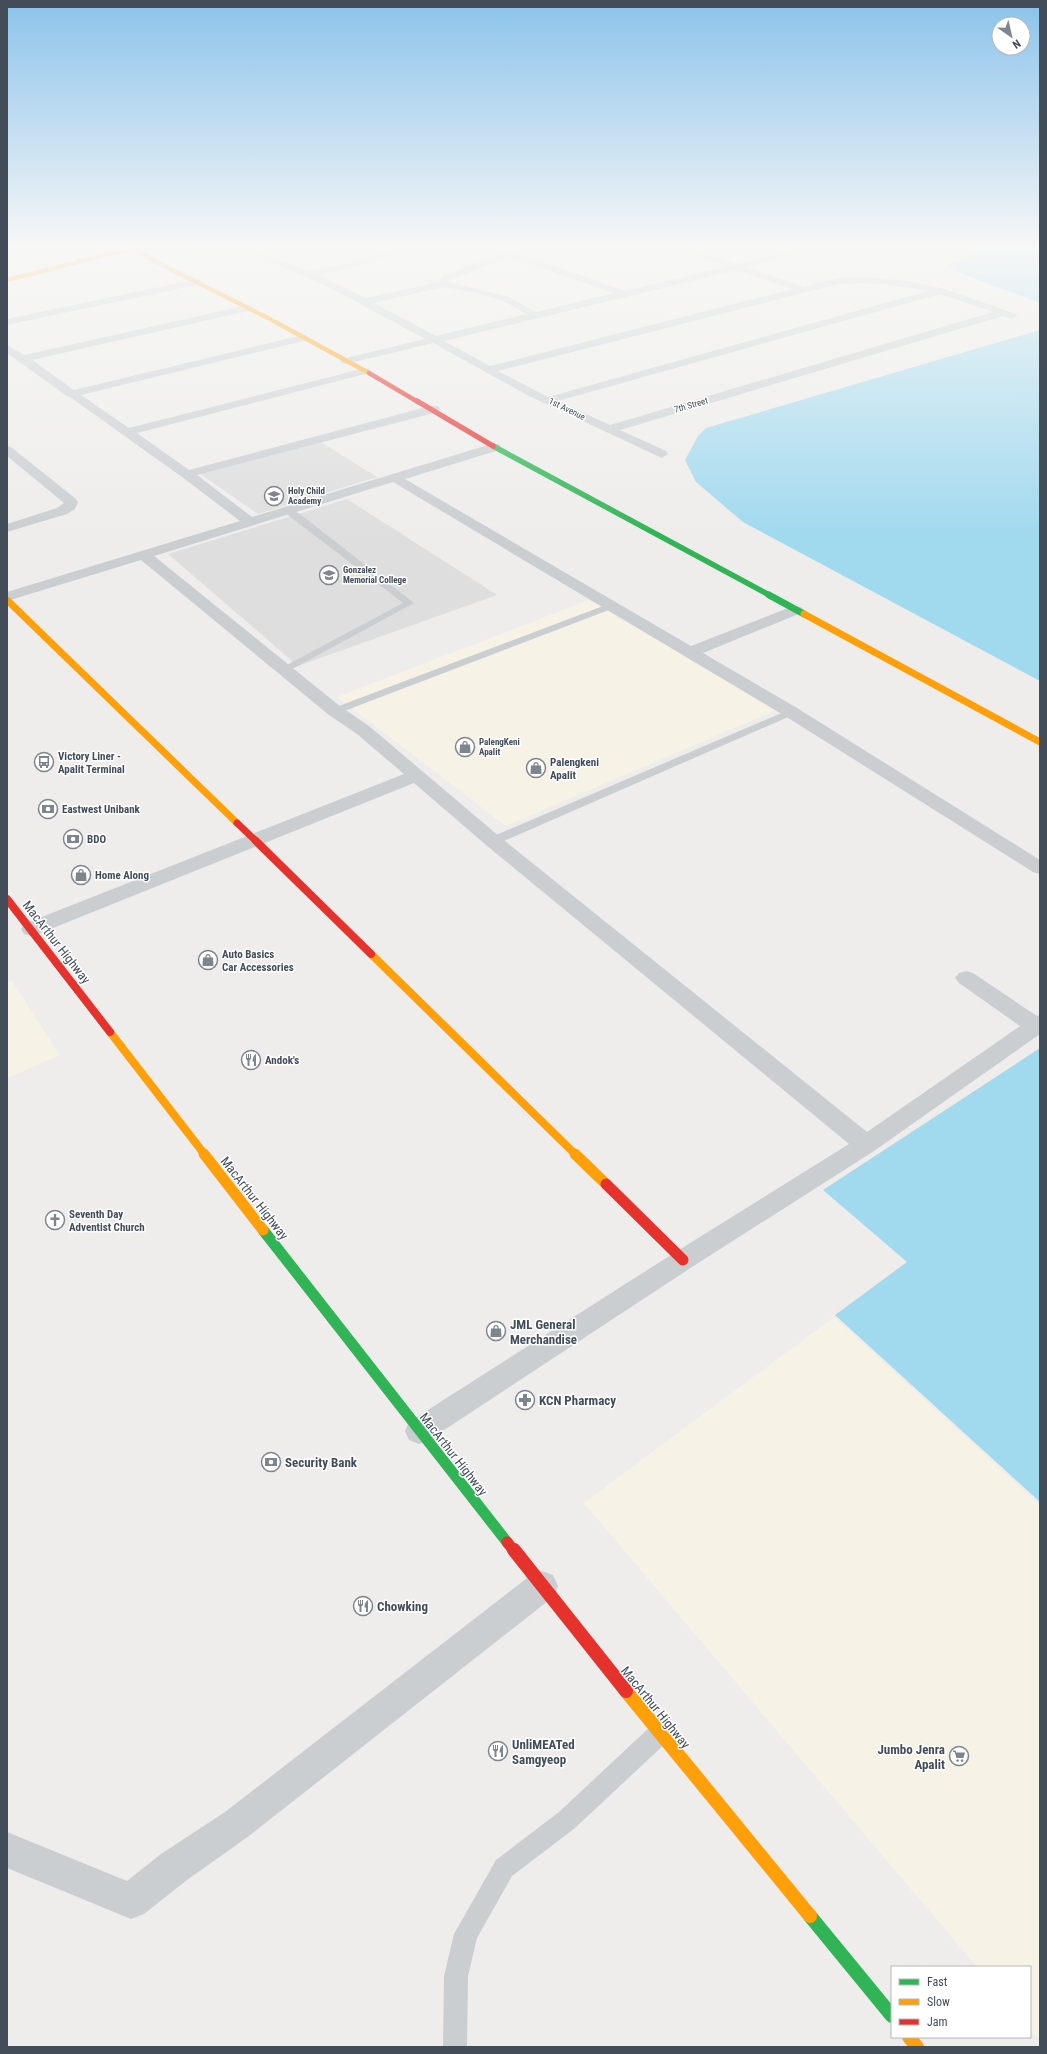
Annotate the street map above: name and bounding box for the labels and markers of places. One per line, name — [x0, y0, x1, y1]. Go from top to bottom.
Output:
school or university icon: Holy Child Academy — [263, 485, 285, 507]
place label: Holy Child Academy — [288, 486, 325, 506]
school or university icon: Gonzalez Memorial College — [318, 564, 340, 586]
place label: Gonzalez Memorial College — [343, 565, 407, 585]
shop icon: PalengKeni Apalit — [454, 736, 476, 758]
place label: PalengKeni Apalit — [479, 737, 520, 757]
place label: Victory Liner - Apalit Terminal — [58, 750, 125, 776]
bus stop icon: Victory Liner - Apalit Terminal — [33, 751, 55, 773]
place label: Palengkeni Apalit — [550, 756, 599, 782]
shop icon: Palengkeni Apalit — [525, 757, 547, 779]
bank icon: Eastwest Unibank — [37, 798, 59, 820]
place label: Eastwest Unibank — [62, 803, 141, 816]
bank icon: BDO — [62, 828, 84, 850]
place label: BDO — [87, 833, 106, 846]
shop icon: Home Along — [70, 864, 92, 886]
place label: Home Along — [95, 869, 149, 882]
place label: Auto Basics Car Accessories — [222, 948, 294, 974]
shop icon: Auto Basics Car Accessories — [197, 949, 219, 971]
restaurant icon: Andok's — [240, 1049, 262, 1071]
place label: Andok's — [265, 1054, 299, 1067]
place label: Seventh Day Adventist Church — [69, 1208, 145, 1234]
church icon: Seventh Day Adventist Church — [44, 1209, 66, 1231]
place label: JML General Merchandise — [510, 1317, 577, 1347]
shop icon: JML General Merchandise — [485, 1320, 507, 1342]
pharmacy icon: KCN Pharmacy — [514, 1389, 536, 1411]
place label: KCN Pharmacy — [539, 1393, 616, 1408]
bank icon: Security Bank — [260, 1451, 282, 1473]
place label: Security Bank — [285, 1455, 358, 1470]
restaurant icon: Chowking — [352, 1595, 374, 1617]
place label: Chowking — [377, 1599, 428, 1614]
place label: UnliMEATed Samgyeop — [512, 1737, 575, 1767]
restaurant icon: UnliMEATed Samgyeop — [487, 1740, 509, 1762]
place label: Jumbo Jenra Apalit — [877, 1742, 945, 1772]
supermarket icon: Jumbo Jenra Apalit — [948, 1745, 970, 1767]

